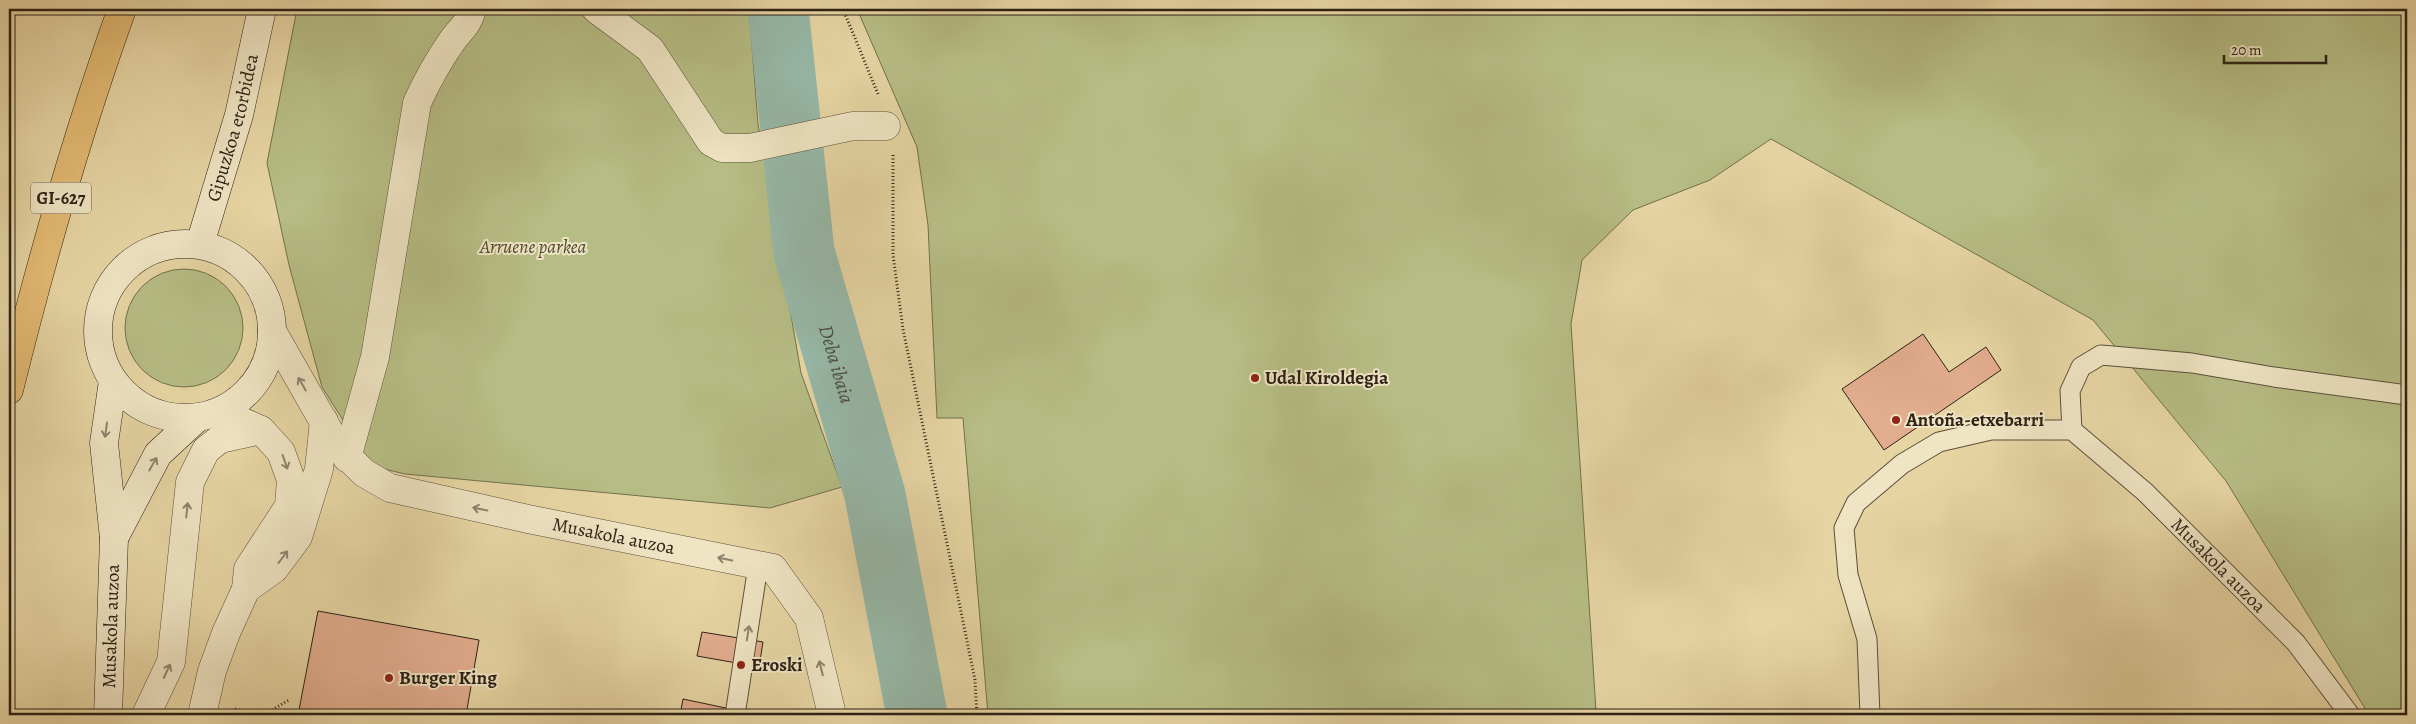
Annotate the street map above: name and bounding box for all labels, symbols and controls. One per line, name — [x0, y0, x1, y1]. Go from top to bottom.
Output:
scale bar — [2224, 32, 2326, 64]
text: 20 m — [2231, 40, 2262, 60]
street label: Gipuzkoa etorbidea — [201, 51, 265, 205]
road number: GI-627 — [31, 182, 91, 214]
park label: Arruene parkea — [479, 234, 587, 260]
water label: Deba ibaia — [812, 322, 861, 406]
place label: Udal Kiroldegia — [1265, 365, 1389, 391]
marker: Udal Kiroldegia — [1249, 372, 1261, 384]
one-way arrow — [297, 376, 307, 391]
place label: Antoña-etxebarri — [1905, 407, 2044, 433]
marker: Antoña-etxebarri — [1890, 414, 1902, 426]
one-way arrow — [101, 421, 111, 437]
one-way arrow — [281, 454, 290, 469]
one-way arrow — [148, 457, 158, 471]
one-way arrow — [182, 503, 192, 519]
one-way arrow — [473, 503, 489, 513]
street label: Musakola auzoa — [550, 511, 677, 561]
street label: Musakola auzoa — [2165, 512, 2272, 619]
one-way arrow — [278, 550, 288, 564]
one-way arrow — [718, 554, 734, 563]
street label: Musakola auzoa — [96, 563, 126, 689]
one-way arrow — [743, 625, 753, 641]
place label: Eroski — [751, 652, 803, 678]
marker: Eroski — [735, 659, 747, 671]
one-way arrow — [816, 660, 825, 676]
one-way arrow — [162, 664, 172, 679]
place label: Burger King — [399, 665, 497, 691]
marker: Burger King — [383, 672, 395, 684]

